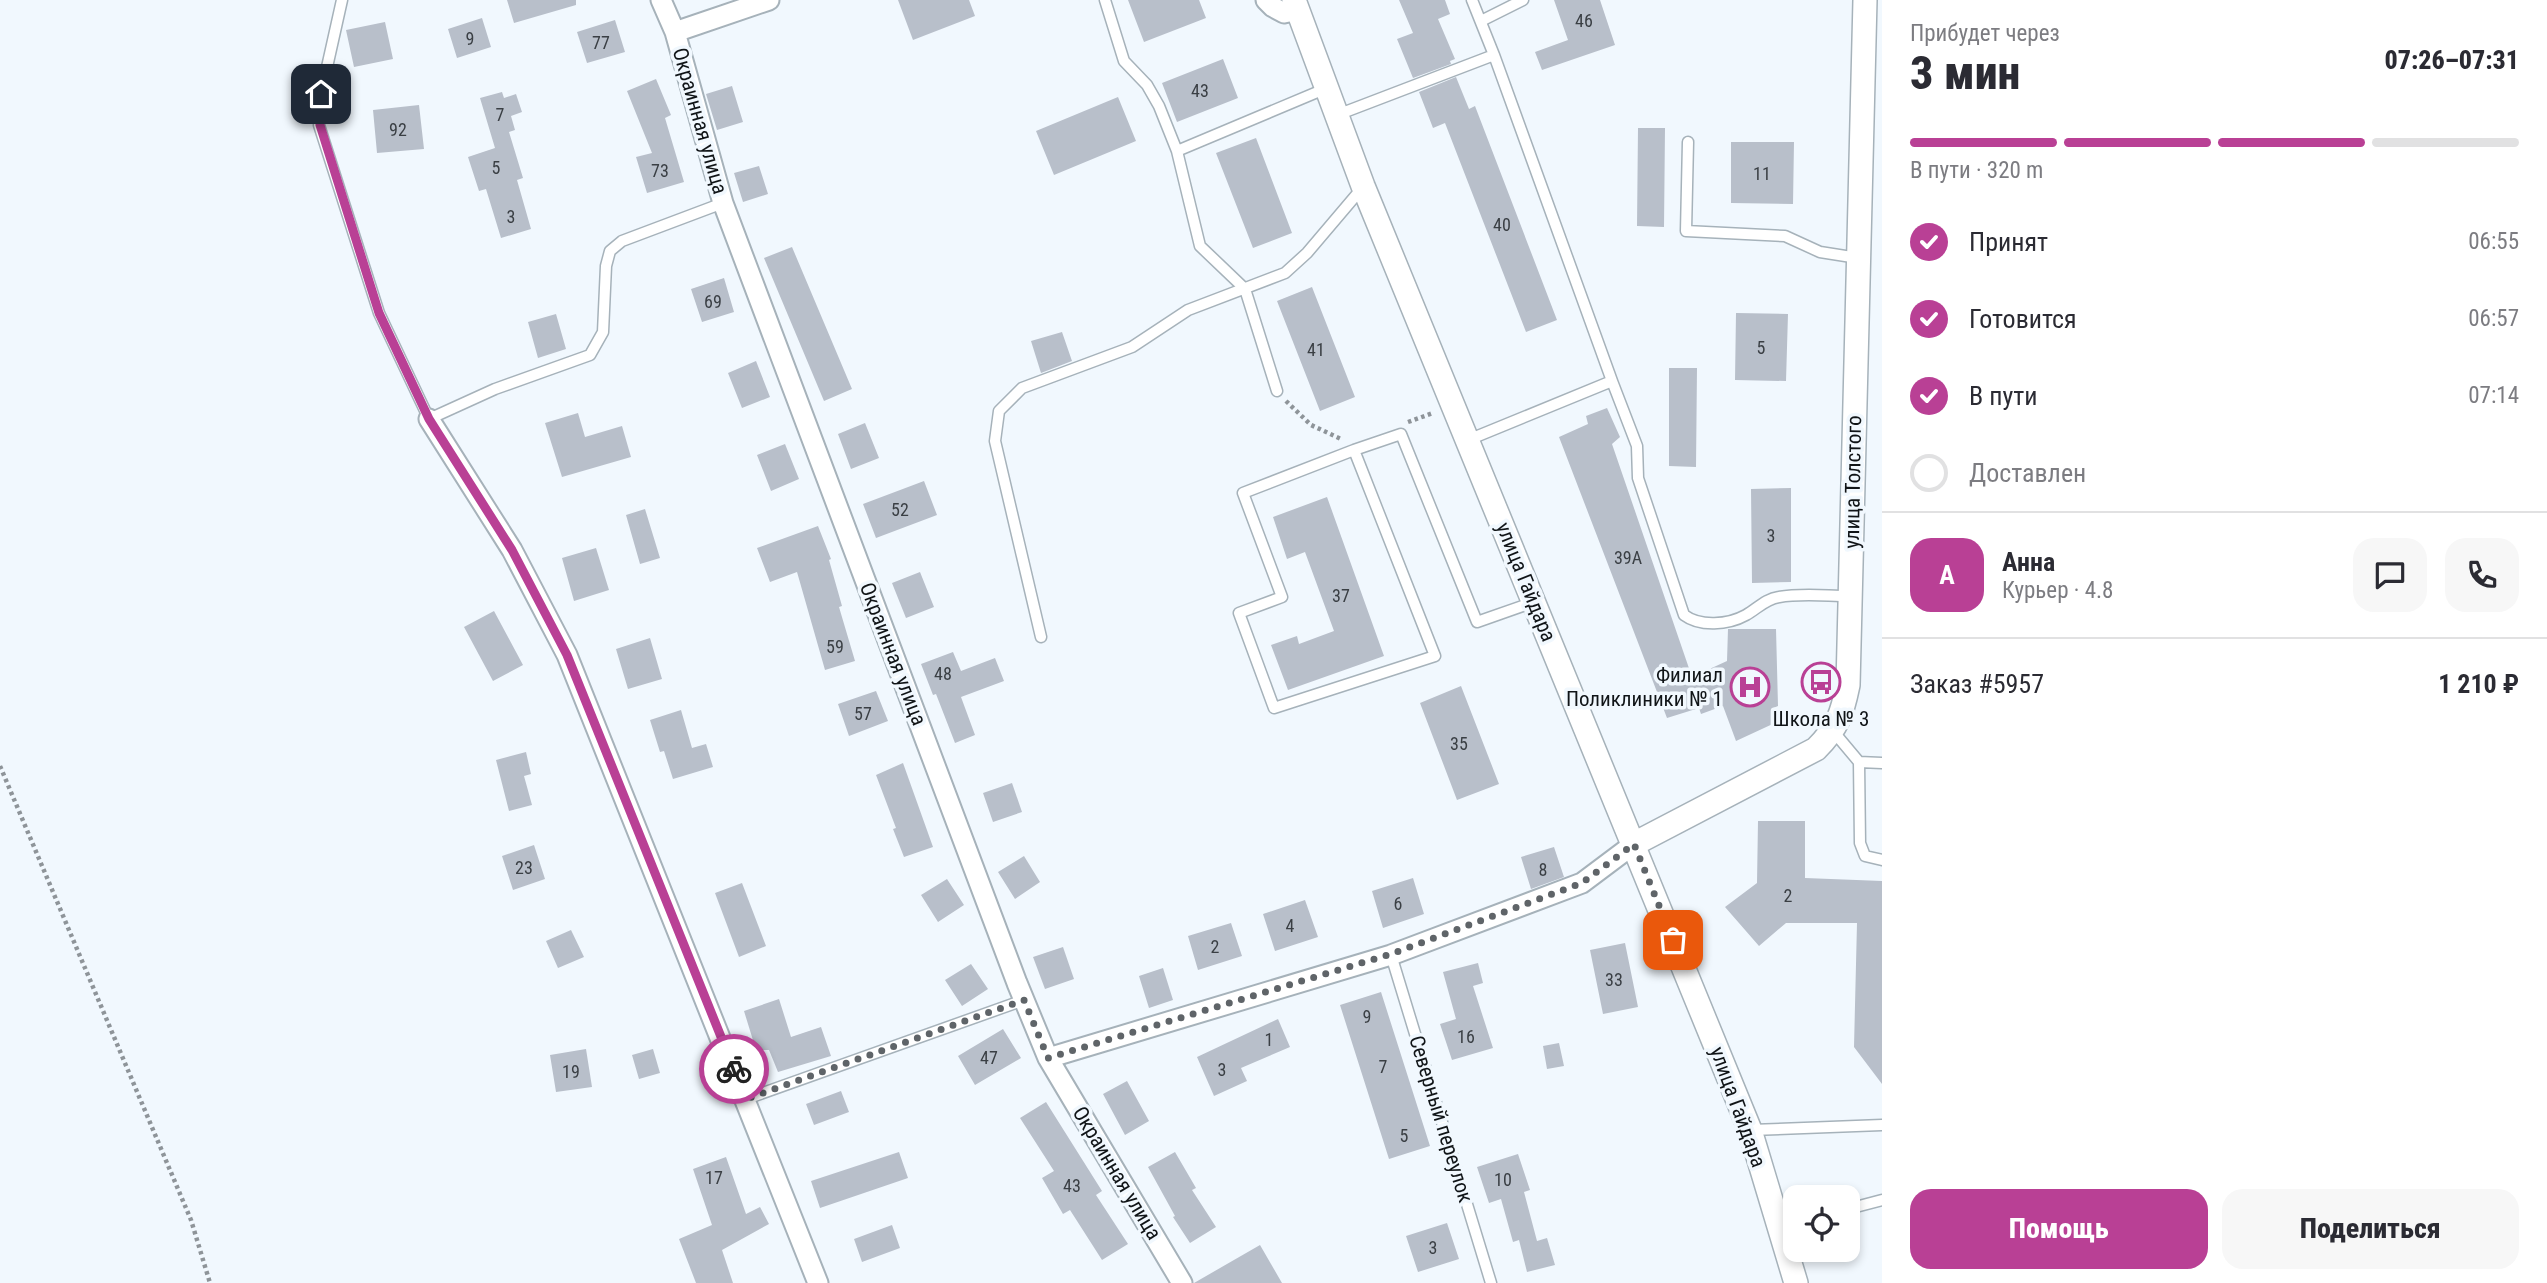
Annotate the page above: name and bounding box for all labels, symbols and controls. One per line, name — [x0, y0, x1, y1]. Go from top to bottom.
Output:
house number: 46 — [1575, 10, 1593, 31]
text: Прибудет через — [1910, 20, 2060, 47]
house number: 9 — [466, 28, 474, 49]
house number: 77 — [592, 32, 610, 53]
street label: Окраинная улица — [668, 45, 732, 197]
text: 07:26–07:31 — [2385, 45, 2519, 75]
text: 3 мин — [1910, 46, 2020, 100]
pin — [291, 64, 351, 124]
icon: home — [302, 75, 340, 113]
house number: 43 — [1191, 80, 1209, 101]
house number: 7 — [496, 104, 505, 125]
house number: 92 — [389, 119, 407, 140]
house number: 5 — [492, 157, 501, 178]
text: В пути · 320 m — [1910, 157, 2043, 184]
house number: 73 — [651, 160, 669, 181]
house number: 11 — [1753, 163, 1771, 184]
house number: 3 — [507, 206, 515, 227]
house number: 40 — [1493, 214, 1511, 235]
icon: check — [1910, 223, 1948, 261]
text: Принят — [1969, 227, 2048, 257]
text: 06:55 — [2468, 228, 2519, 255]
house number: 69 — [704, 291, 722, 312]
icon: check — [1910, 300, 1948, 338]
text: Готовится — [1969, 304, 2077, 334]
text: 06:57 — [2468, 305, 2519, 332]
house number: 5 — [1757, 337, 1766, 358]
house number: 41 — [1307, 339, 1325, 360]
icon: check — [1910, 377, 1948, 415]
text: В пути — [1969, 381, 2038, 411]
text: 07:14 — [2468, 382, 2519, 409]
street label: улица Толстого — [1840, 415, 1866, 549]
text: Доставлен — [1969, 458, 2086, 488]
house number: 52 — [891, 499, 909, 520]
street label: улица Гайдара — [1491, 519, 1561, 645]
house number: 3 — [1767, 525, 1775, 546]
button: chat — [2353, 538, 2427, 612]
button: phone — [2445, 538, 2519, 612]
house number: 39А — [1614, 547, 1643, 568]
text: Анна — [2002, 547, 2055, 577]
text: А — [1939, 560, 1955, 590]
text: Курьер · 4.8 — [2002, 577, 2113, 604]
street label: Окраинная улица — [855, 579, 931, 729]
house number: 37 — [1332, 585, 1350, 606]
house number: 59 — [826, 636, 844, 657]
bus stop icon: Школа № 3 — [1800, 661, 1842, 703]
house number: 48 — [934, 663, 952, 684]
place label: Филиал Поликлиники № 1 — [1566, 663, 1723, 711]
hospital icon: Филиал Поликлиники № 1 — [1729, 666, 1771, 708]
text: Заказ #5957 — [1910, 669, 2044, 699]
text: 1 210 ₽ — [2438, 669, 2519, 699]
house number: 57 — [854, 703, 872, 724]
place label: Школа № 3 — [1773, 707, 1869, 731]
house number: 35 — [1450, 733, 1468, 754]
house number: 23 — [515, 857, 533, 878]
house number: 8 — [1539, 859, 1547, 880]
house number: 2 — [1784, 885, 1793, 906]
house number: 6 — [1394, 893, 1402, 914]
pin — [1643, 910, 1703, 970]
house number: 4 — [1286, 915, 1295, 936]
icon: bag — [1654, 921, 1692, 959]
house number: 2 — [1211, 936, 1220, 957]
house number: 33 — [1605, 969, 1623, 990]
house number: 9 — [1363, 1006, 1371, 1027]
house number: 16 — [1457, 1026, 1475, 1047]
house number: 1 — [1265, 1029, 1273, 1050]
street label: Северный переулок — [1404, 1033, 1478, 1205]
courier — [699, 1034, 769, 1104]
street label: улица Гайдара — [1705, 1044, 1771, 1170]
house number: 47 — [980, 1047, 998, 1068]
icon: bike — [715, 1050, 753, 1088]
house number: 7 — [1379, 1056, 1388, 1077]
house number: 3 — [1218, 1059, 1226, 1080]
house number: 19 — [562, 1061, 580, 1082]
street label: Окраинная улица — [1068, 1102, 1166, 1244]
house number: 5 — [1400, 1125, 1409, 1146]
house number: 17 — [705, 1167, 723, 1188]
house number: 10 — [1494, 1169, 1512, 1190]
house number: 43 — [1063, 1175, 1081, 1196]
map controls — [1783, 1185, 1860, 1262]
button: locate — [1783, 1185, 1860, 1262]
button: Помощь — [1910, 1189, 2208, 1269]
button: Поделиться — [2222, 1189, 2519, 1269]
house number: 3 — [1429, 1237, 1437, 1258]

